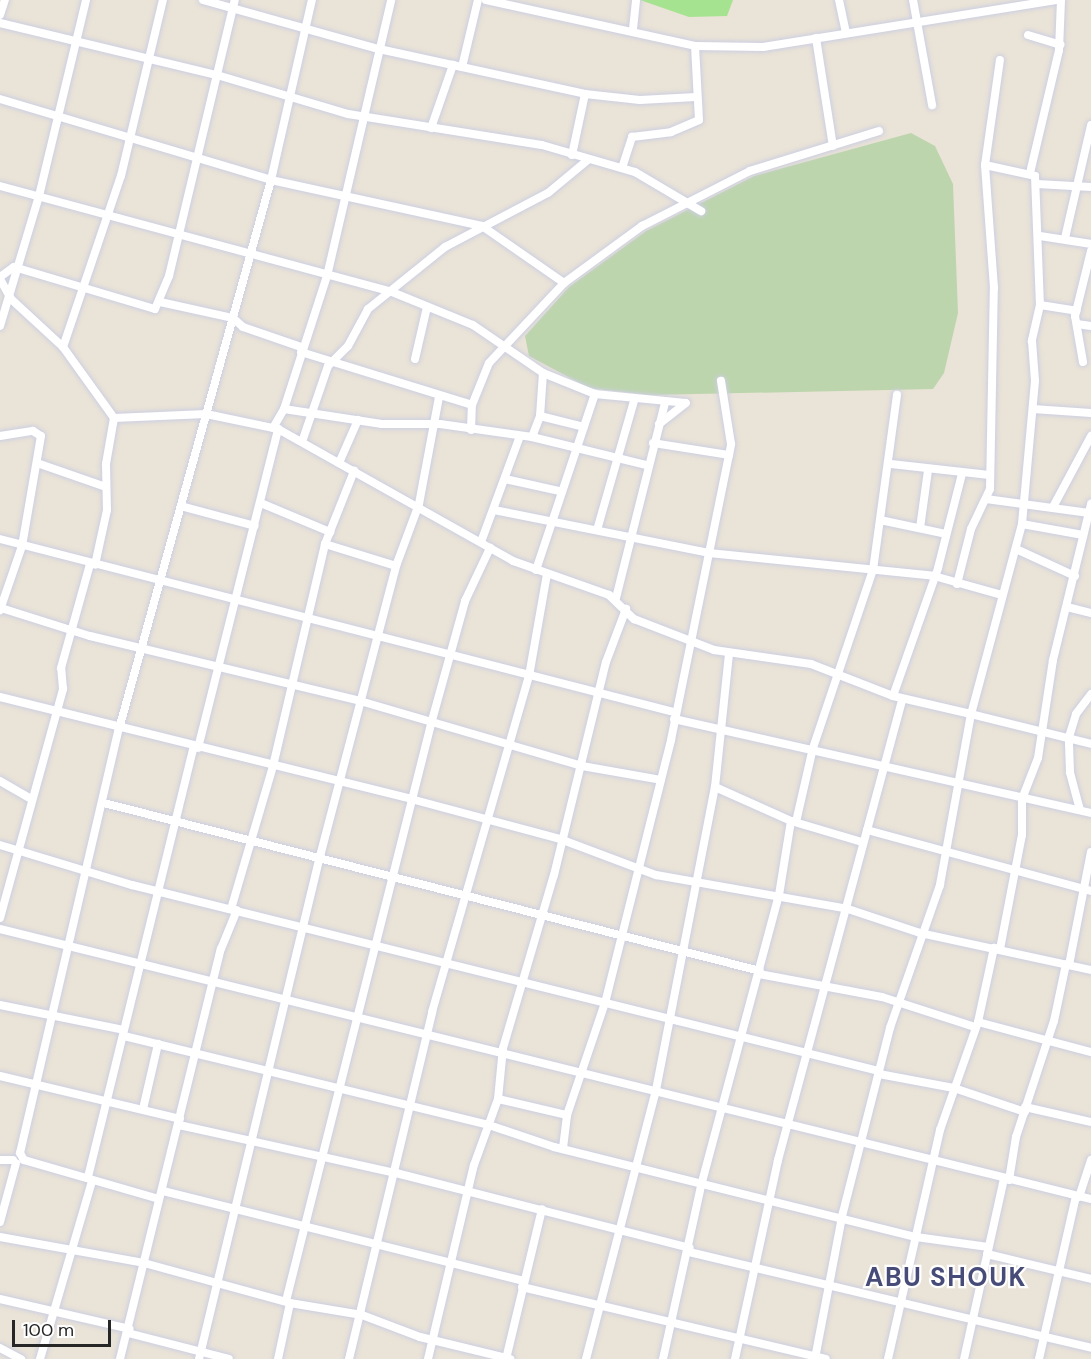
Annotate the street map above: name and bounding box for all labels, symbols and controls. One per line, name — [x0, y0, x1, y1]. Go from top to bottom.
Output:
district label: ABU SHOUK — [865, 1262, 1027, 1294]
scale bar — [15, 1308, 114, 1346]
text: 100 m — [23, 1318, 74, 1342]

